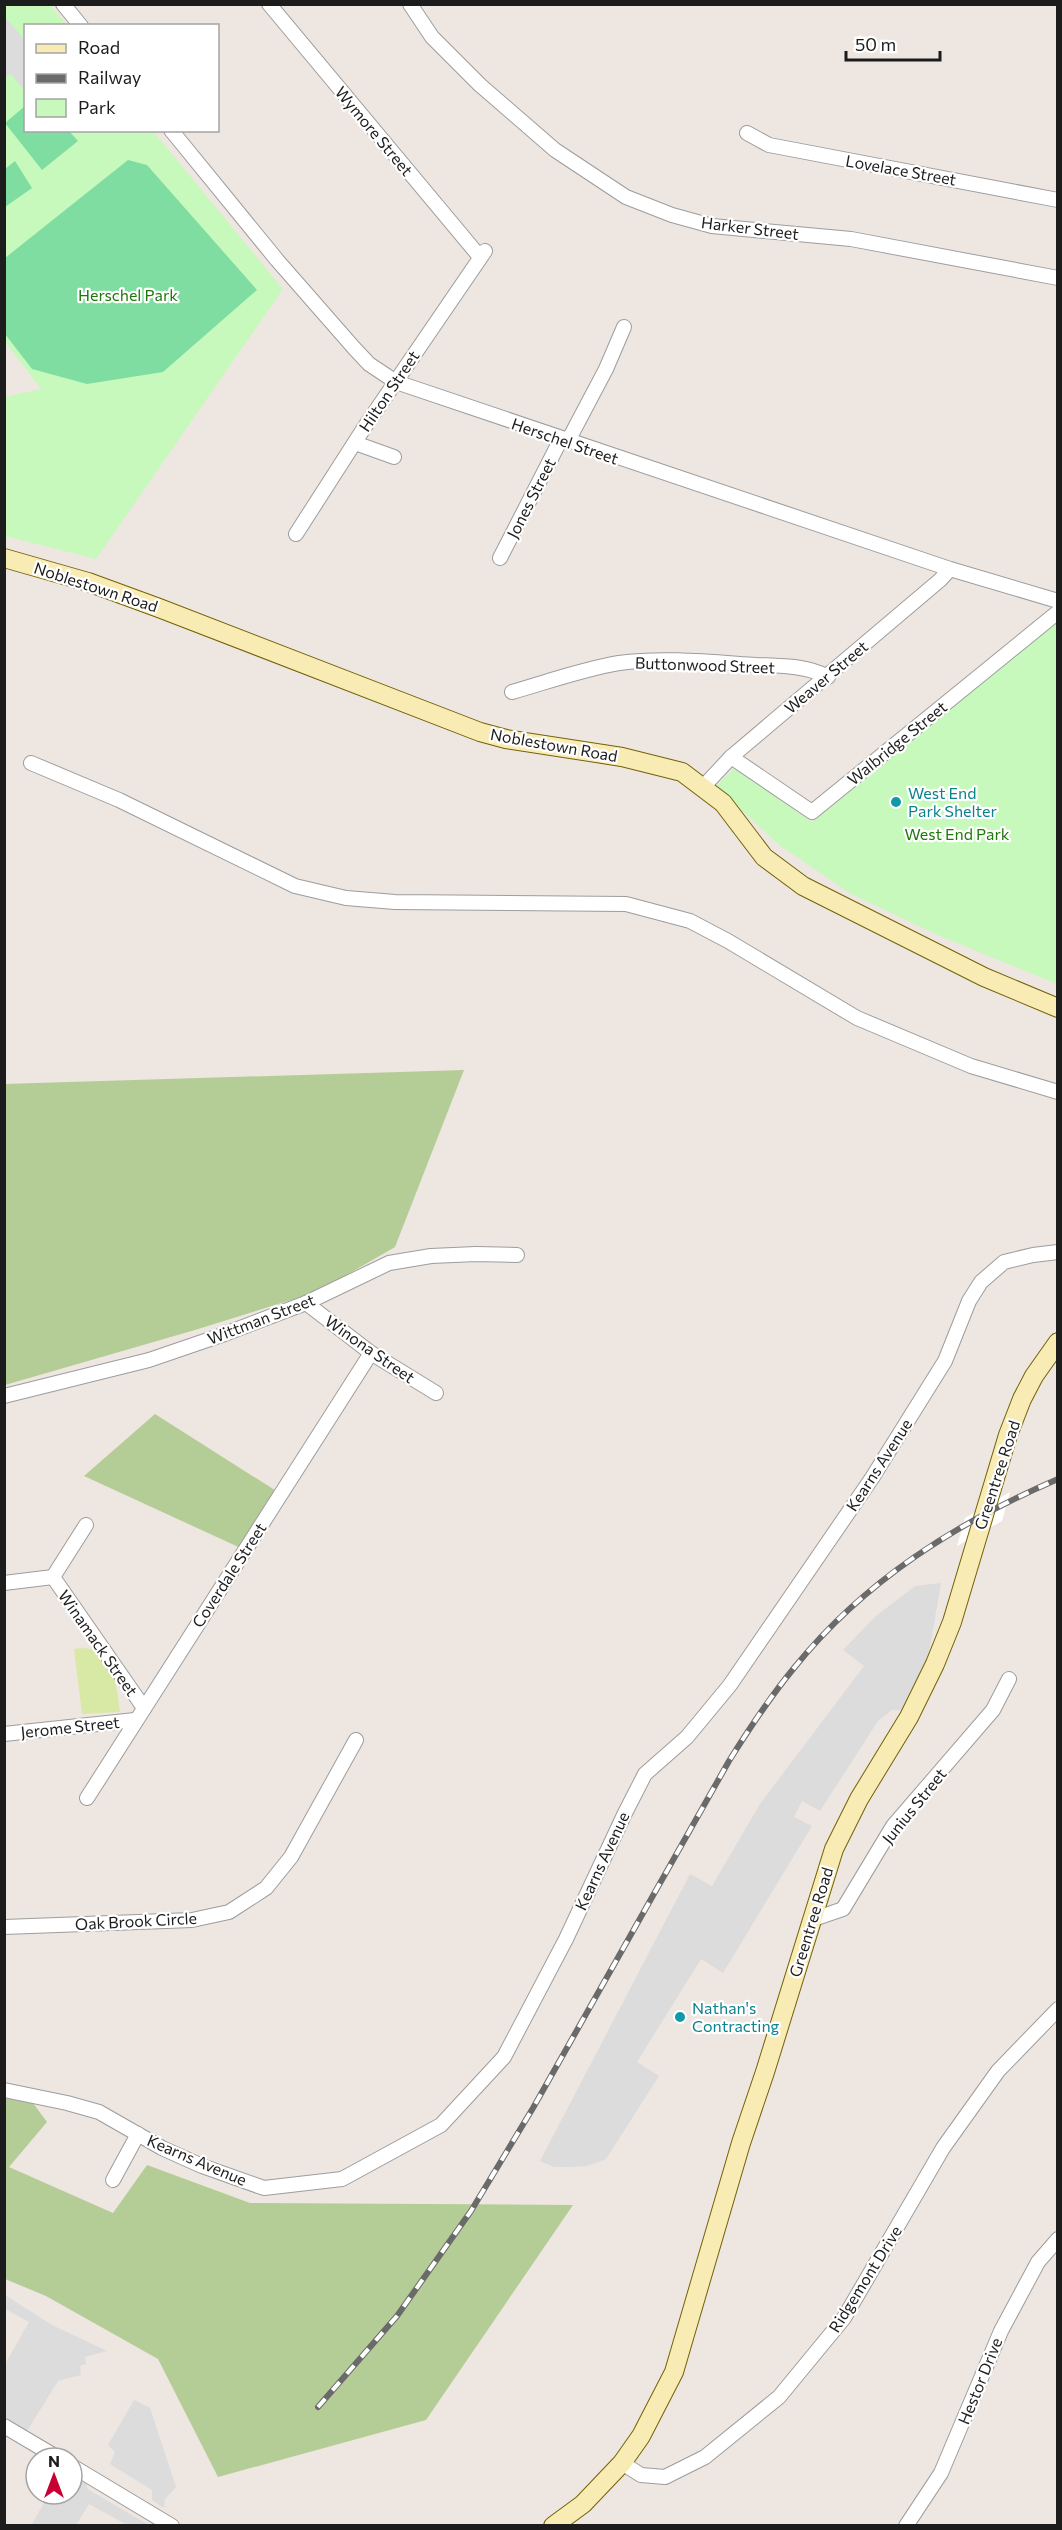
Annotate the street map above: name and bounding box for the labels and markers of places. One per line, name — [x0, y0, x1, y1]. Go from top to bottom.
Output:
place label: West End Park Shelter — [908, 783, 997, 820]
marker: West End Park Shelter — [889, 795, 903, 809]
place label: Nathan's Contracting — [692, 1998, 780, 2035]
marker: Nathan's Contracting — [673, 2010, 687, 2024]

